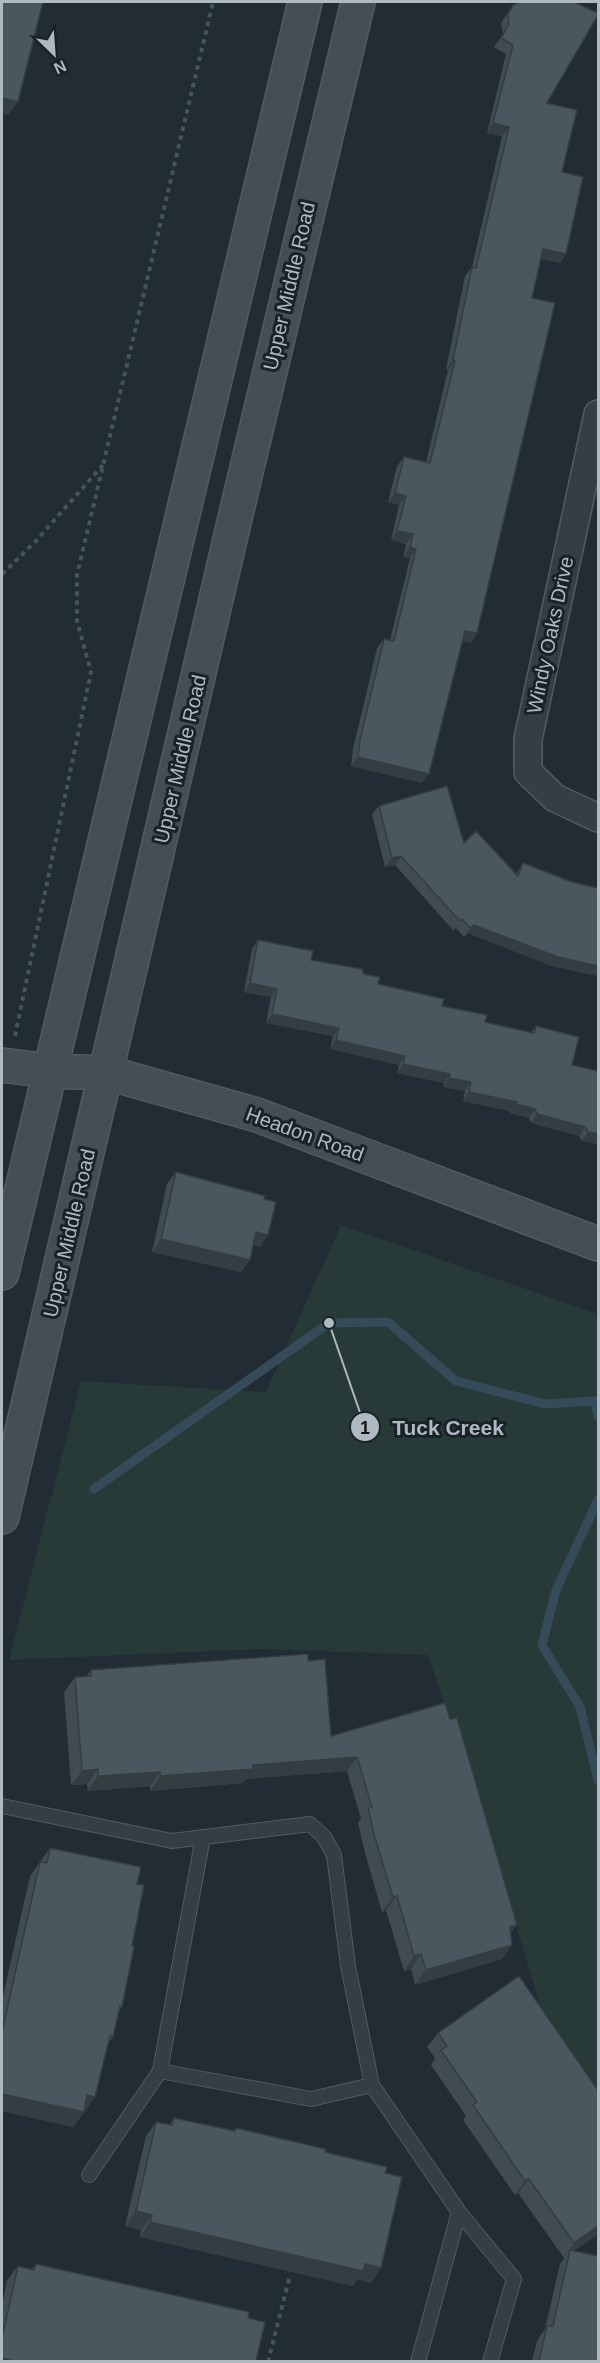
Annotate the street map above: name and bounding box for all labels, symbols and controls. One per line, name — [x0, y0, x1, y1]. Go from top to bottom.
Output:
north arrow — [24, 24, 84, 84]
text: N — [51, 57, 69, 77]
street label: Upper Middle Road — [259, 200, 319, 372]
street label: Windy Oaks Drive — [523, 554, 577, 716]
street label: Upper Middle Road — [150, 673, 210, 845]
street label: Headon Road — [243, 1103, 367, 1165]
street label: Upper Middle Road — [39, 1147, 99, 1319]
callout: Tuck Creek — [350, 1408, 516, 1447]
text: Tuck Creek — [392, 1416, 504, 1439]
text: 1 — [360, 1418, 370, 1438]

